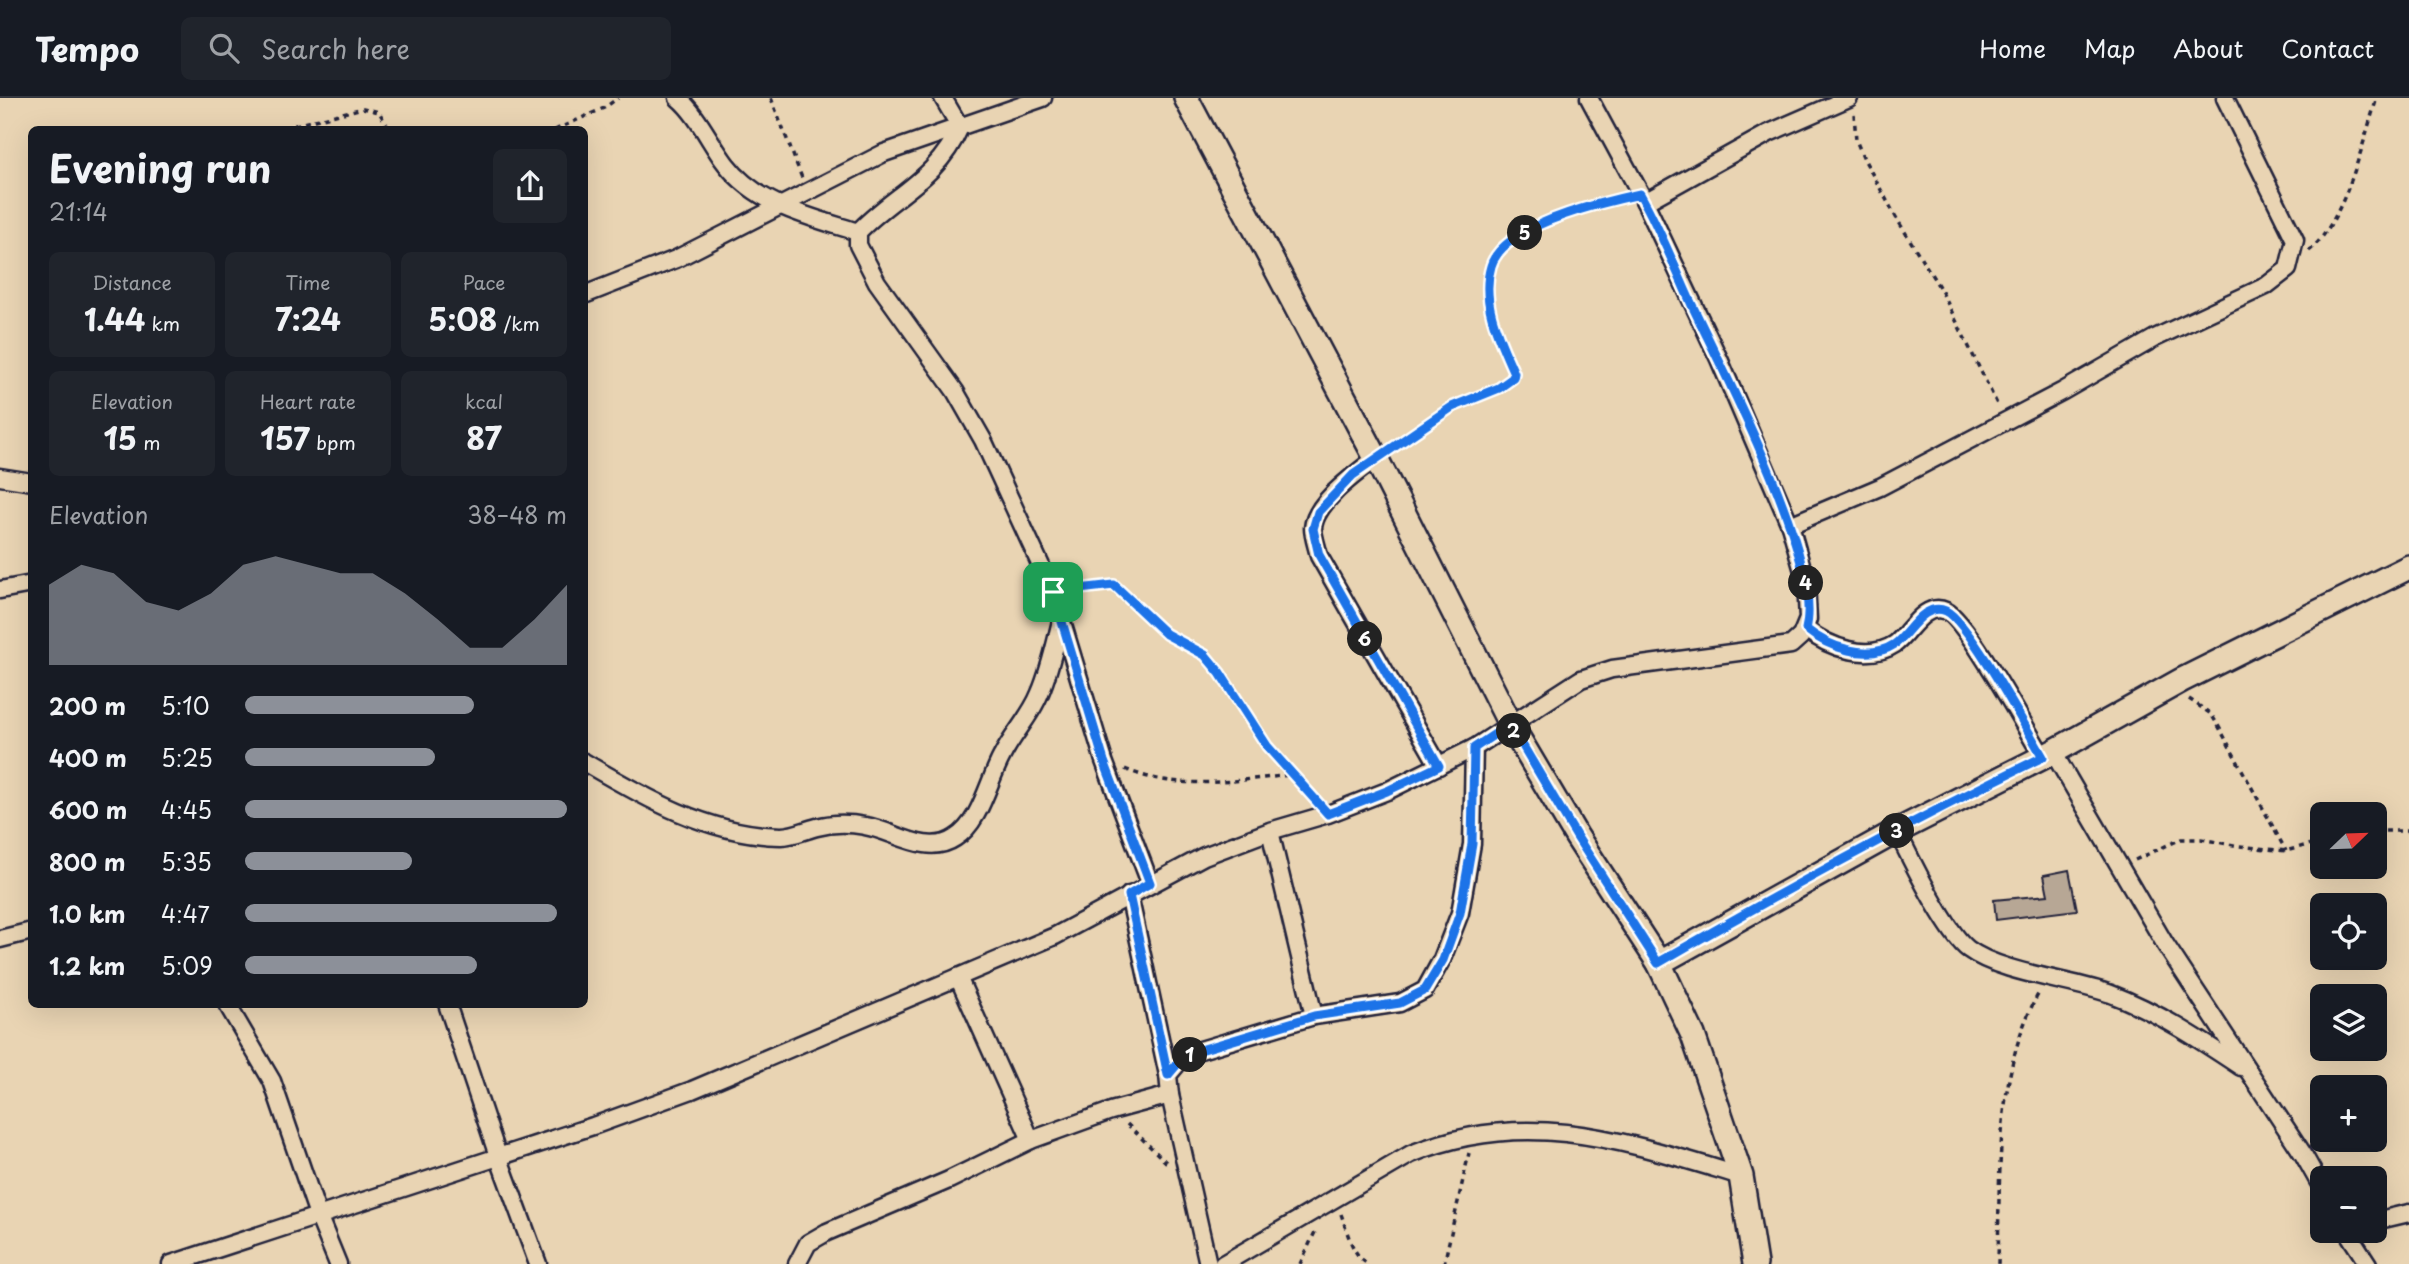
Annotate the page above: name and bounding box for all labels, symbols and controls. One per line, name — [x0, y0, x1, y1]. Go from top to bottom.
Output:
search box — [181, 17, 671, 80]
text: Tempo — [35, 23, 139, 73]
icon: search — [205, 29, 243, 67]
text: Search here — [261, 29, 410, 68]
text: Home — [1979, 30, 2046, 66]
text: Map — [2084, 30, 2135, 66]
text: About — [2173, 30, 2243, 66]
text: Contact — [2281, 30, 2374, 66]
text: Evening run — [49, 139, 271, 196]
button: share — [493, 149, 567, 223]
text: 21:14 — [49, 194, 108, 229]
pin: 5 — [1508, 216, 1542, 250]
text: 5 — [1518, 218, 1531, 246]
text: Distance — [92, 268, 172, 296]
text: Time — [286, 268, 330, 296]
text: Pace — [463, 268, 505, 296]
text: 1.44 — [84, 296, 145, 341]
text: 7:24 — [275, 296, 341, 341]
text: 5:08 — [428, 296, 497, 341]
text: km — [145, 309, 180, 337]
text: /km — [497, 309, 540, 337]
text: Elevation — [91, 387, 173, 415]
text: Heart rate — [260, 387, 356, 415]
text: kcal — [465, 387, 503, 415]
text: 15 — [104, 415, 137, 460]
text: 157 — [260, 415, 310, 460]
text: 87 — [466, 415, 502, 460]
text: m — [137, 428, 160, 456]
text: bpm — [310, 428, 356, 456]
text: Elevation — [49, 497, 148, 532]
text: 38–48 m — [467, 497, 567, 532]
pin — [1023, 562, 1083, 622]
pin: 4 — [1788, 566, 1824, 601]
text: 4 — [1799, 568, 1812, 596]
icon: arrive — [1034, 573, 1072, 611]
pin: 6 — [1348, 622, 1382, 656]
text: 6 — [1358, 624, 1371, 652]
text: 200 m — [49, 688, 126, 723]
text: 5:10 — [161, 688, 209, 723]
pin: 2 — [1496, 714, 1532, 748]
text: 2 — [1507, 716, 1520, 744]
text: 400 m — [49, 740, 127, 775]
text: 5:25 — [161, 740, 213, 775]
text: 600 m — [49, 792, 127, 827]
text: 4:45 — [161, 792, 212, 827]
north arrow — [2310, 802, 2387, 878]
map controls — [2310, 802, 2387, 1243]
pin: 3 — [1880, 814, 1914, 848]
text: 3 — [1890, 816, 1903, 844]
text: 800 m — [49, 844, 126, 879]
text: 5:35 — [161, 844, 212, 879]
button: locate — [2310, 893, 2387, 970]
text: 1.0 km — [49, 896, 126, 931]
text: 4:47 — [161, 896, 210, 931]
text: 1.2 km — [49, 948, 125, 983]
text: 5:09 — [161, 948, 213, 983]
button: layers — [2310, 984, 2387, 1061]
pin: 1 — [1172, 1038, 1208, 1072]
text: 1 — [1185, 1040, 1194, 1068]
button: + — [2310, 1075, 2387, 1152]
button: − — [2310, 1166, 2387, 1243]

